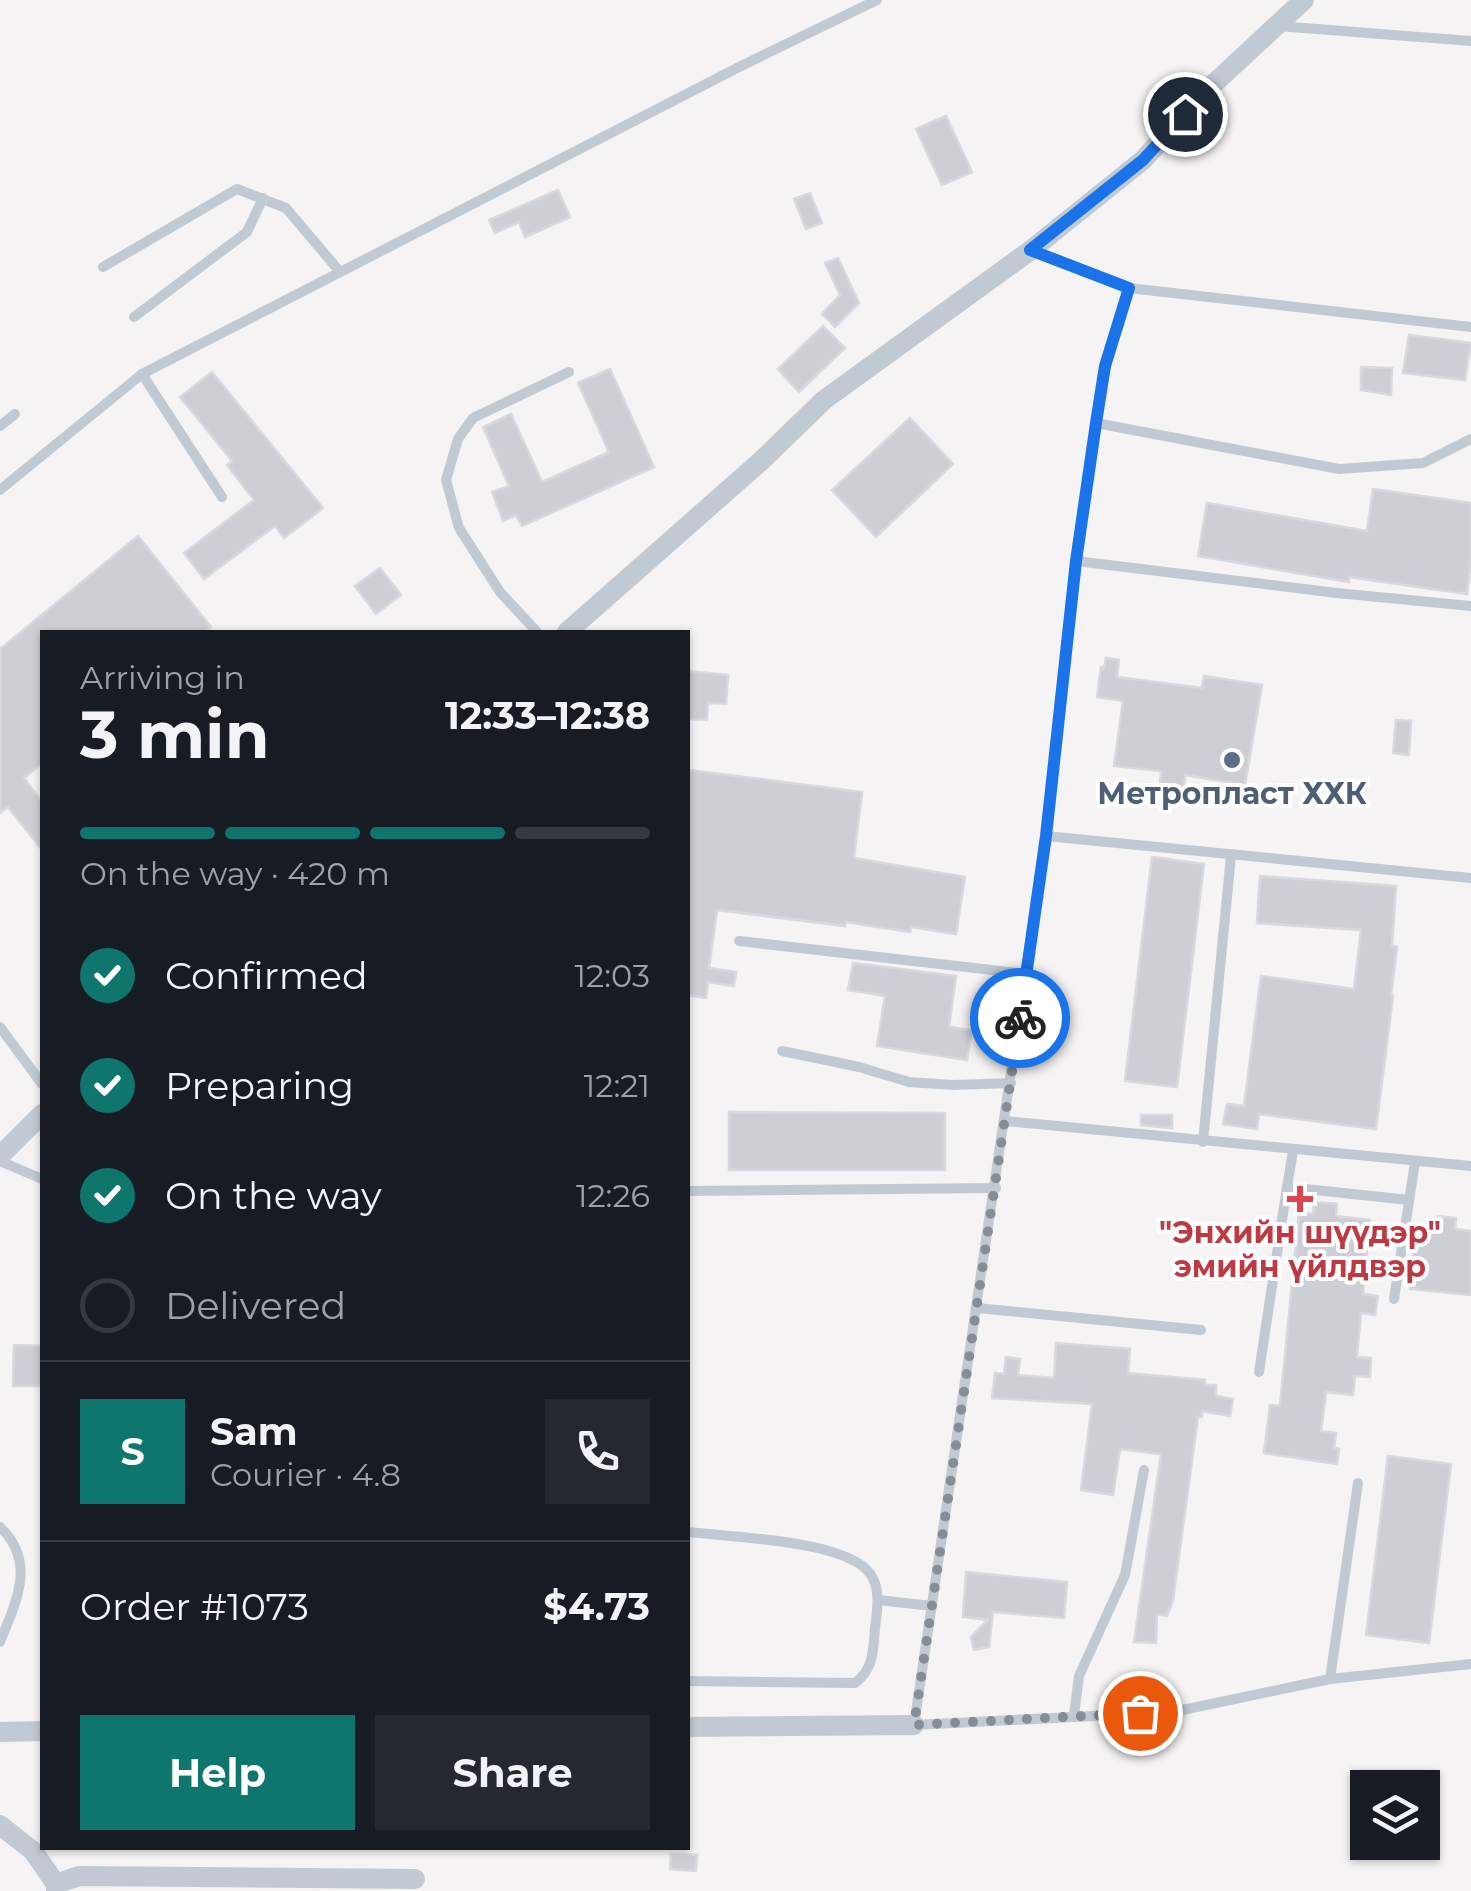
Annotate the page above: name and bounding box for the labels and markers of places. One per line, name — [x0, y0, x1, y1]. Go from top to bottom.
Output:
pin — [1143, 72, 1228, 157]
marker: Метропласт ХХК — [1221, 749, 1243, 771]
place label: Метропласт ХХК — [1097, 775, 1367, 812]
marker: "Энхийн шүүдэр" эмийн үйлдвэр — [1289, 1188, 1311, 1210]
place label: "Энхийн шүүдэр" эмийн үйлдвэр — [1159, 1214, 1441, 1285]
pin — [1098, 1671, 1183, 1756]

